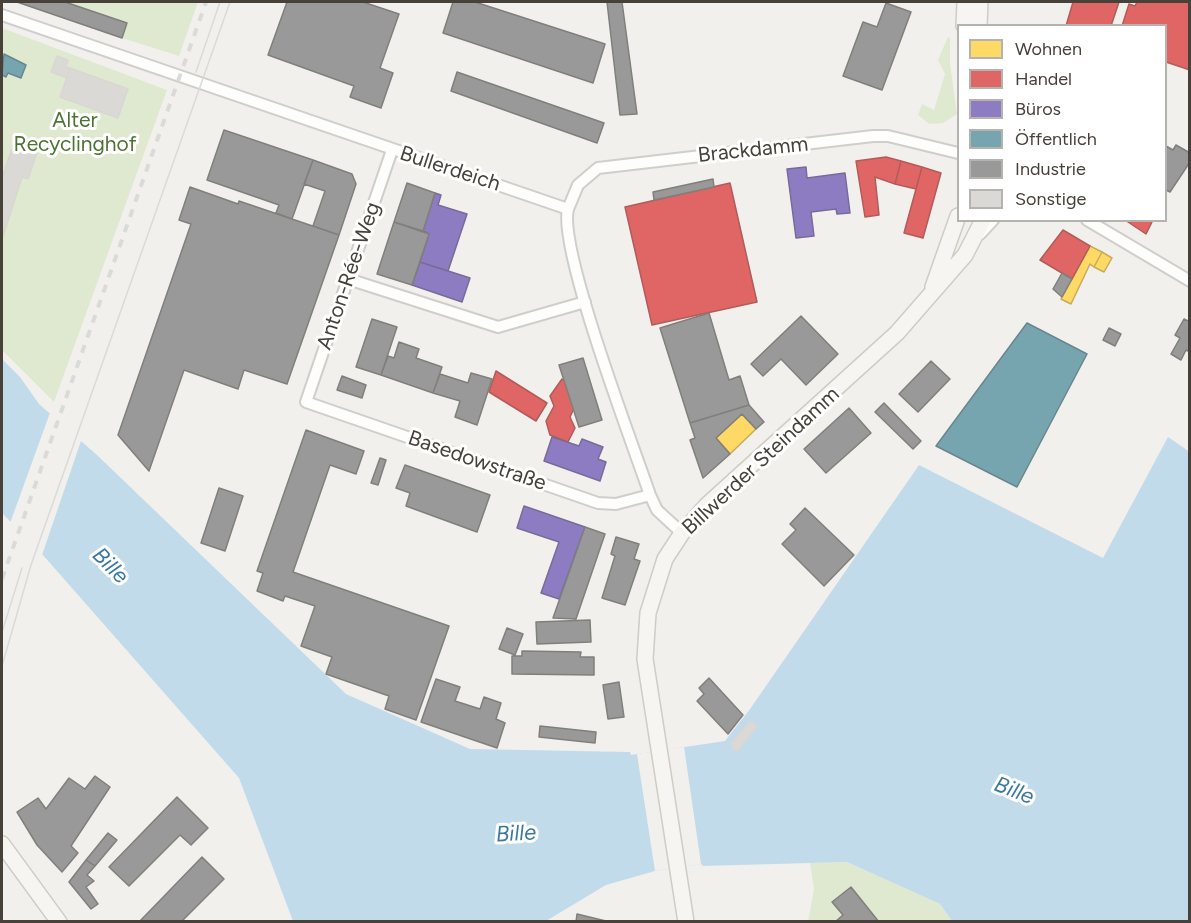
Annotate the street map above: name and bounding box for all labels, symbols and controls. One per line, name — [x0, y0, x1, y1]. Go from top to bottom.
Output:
legend — [957, 24, 1167, 222]
text: Wohnen — [1015, 38, 1082, 60]
text: Handel — [1015, 68, 1072, 90]
text: Büros — [1015, 98, 1061, 120]
park label: Alter Recyclinghof — [13, 108, 137, 158]
text: Öffentlich — [1015, 128, 1097, 150]
street label: Brackdamm — [697, 132, 809, 168]
street label: Bullerdeich — [397, 141, 503, 197]
text: Industrie — [1015, 158, 1086, 180]
text: Sonstige — [1015, 188, 1086, 210]
street label: Anton-Rée-Weg — [312, 199, 386, 353]
street label: Billwerder Steindamm — [677, 382, 845, 540]
street label: Basedowstraße — [405, 426, 549, 496]
water label: Bille — [86, 542, 134, 590]
water label: Bille — [990, 771, 1038, 811]
water label: Bille — [495, 820, 537, 848]

